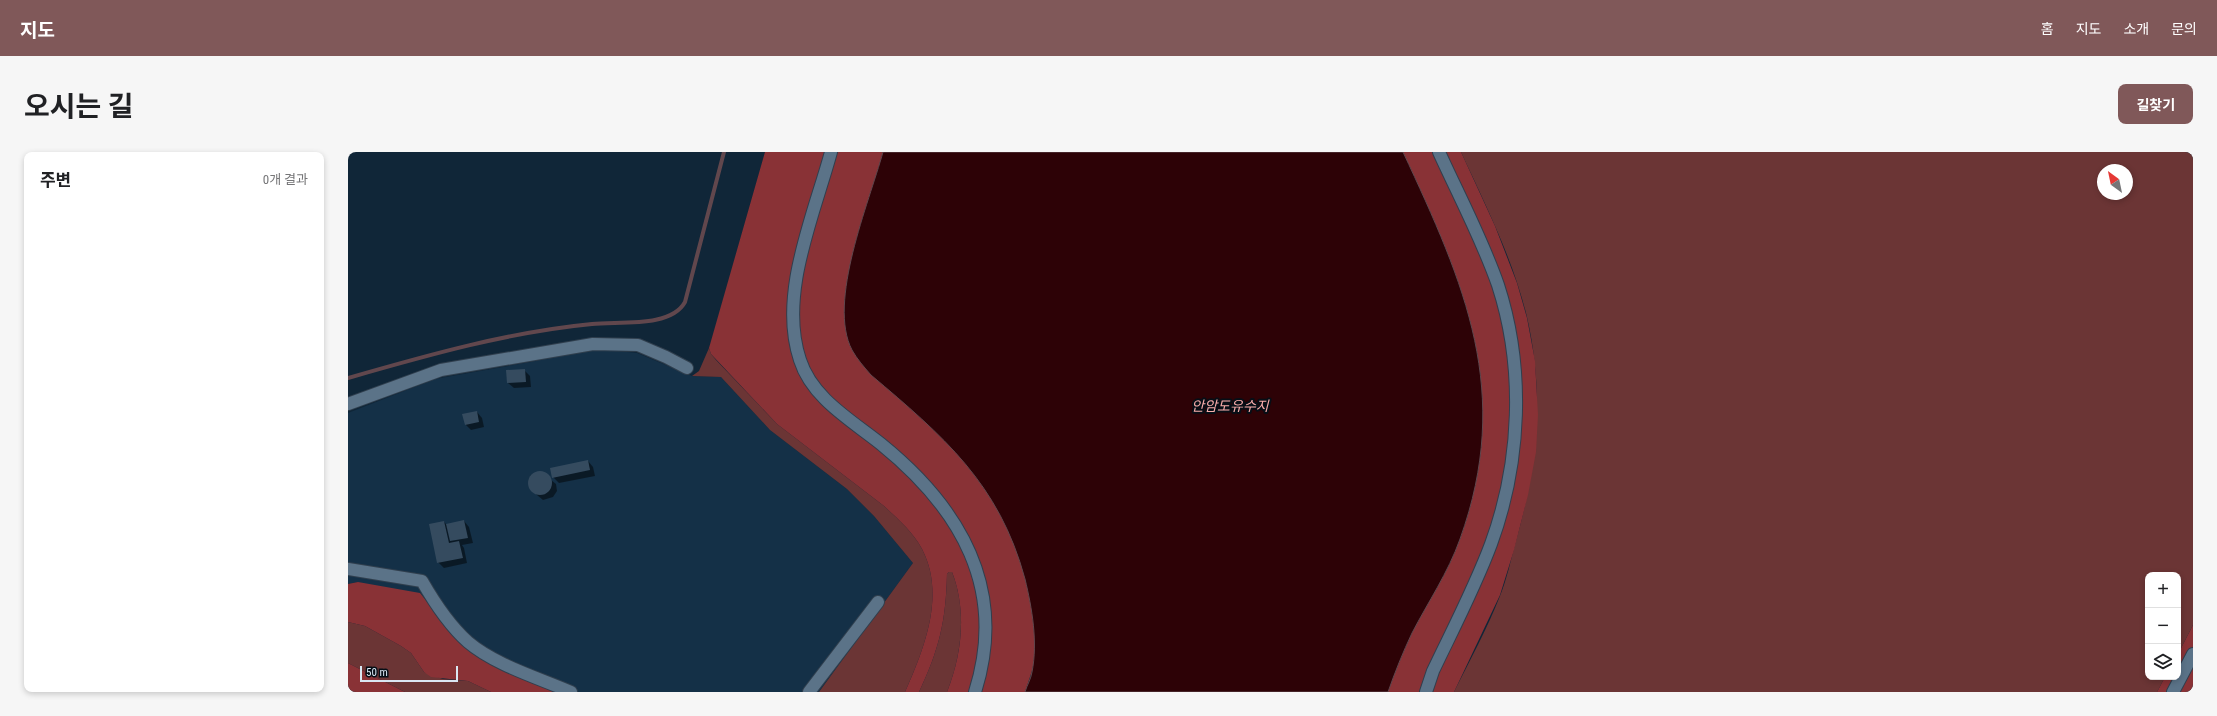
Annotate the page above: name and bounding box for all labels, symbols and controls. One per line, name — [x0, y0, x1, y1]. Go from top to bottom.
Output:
text: 지도 — [20, 19, 55, 42]
text: 홈 — [2041, 21, 2054, 37]
text: 지도 — [2076, 21, 2101, 37]
text: 소개 — [2123, 21, 2149, 37]
text: 문의 — [2171, 21, 2197, 37]
button: 길찾기 — [2118, 84, 2193, 124]
text: 오시는 길 — [24, 90, 134, 123]
north arrow — [2097, 164, 2133, 200]
text: 주변 — [40, 170, 71, 190]
text: 0개 결과 — [263, 172, 308, 187]
water label: 안암도유수지 — [1191, 398, 1270, 414]
map controls — [2145, 572, 2181, 680]
button: + — [2145, 572, 2181, 608]
button: − — [2145, 608, 2181, 644]
button: layers — [2145, 644, 2181, 680]
scale bar — [360, 664, 458, 683]
text: 50 m — [366, 666, 388, 679]

